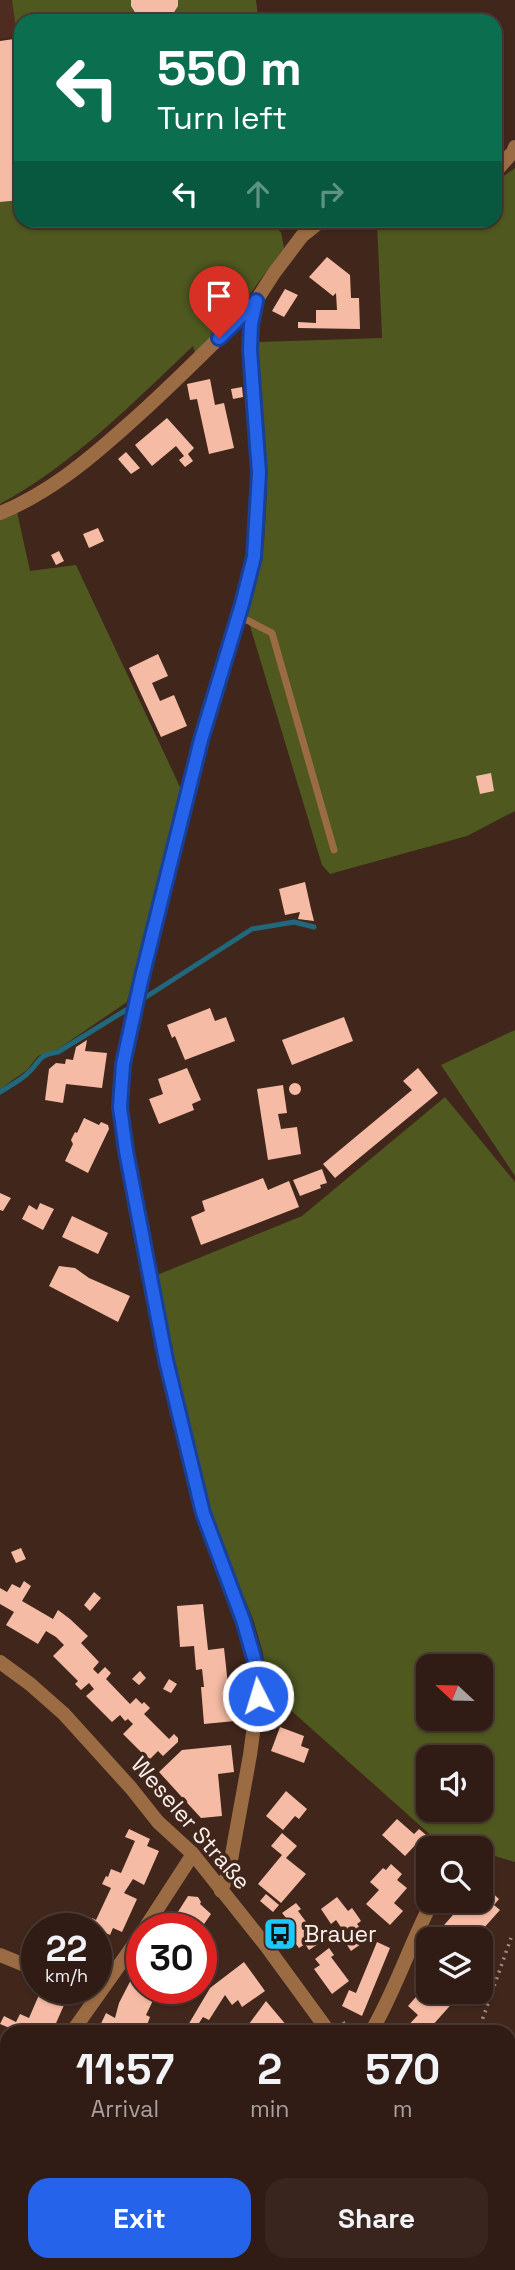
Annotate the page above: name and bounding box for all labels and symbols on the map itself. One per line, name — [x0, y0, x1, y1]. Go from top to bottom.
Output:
pin — [189, 266, 249, 338]
north arrow — [416, 1654, 494, 1731]
position arrow — [221, 1659, 295, 1733]
street label: Weseler Straße — [125, 1750, 257, 1896]
speed limit sign: 30 — [126, 1913, 217, 2004]
bus stop icon: Brauer — [261, 1915, 299, 1953]
place label: Brauer — [304, 1919, 377, 1949]

